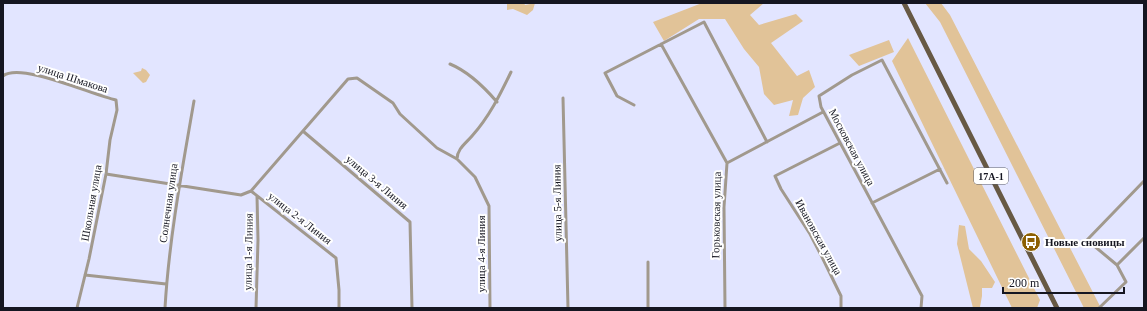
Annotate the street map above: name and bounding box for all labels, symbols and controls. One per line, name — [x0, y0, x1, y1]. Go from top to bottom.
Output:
street label: улица Шмакова — [36, 61, 110, 95]
street label: Московская улица — [827, 106, 877, 188]
street label: улица 3-я Линия — [344, 153, 410, 211]
street label: Солнечная улица — [156, 162, 180, 243]
street label: Школьная улица — [78, 164, 104, 242]
street label: улица 5-я Линия — [550, 164, 564, 242]
road number: 17А-1 — [974, 168, 1008, 184]
street label: Горьковская улица — [709, 171, 723, 258]
street label: улица 2-я Линия — [266, 190, 334, 246]
street label: Ивановская улица — [793, 197, 845, 277]
street label: улица 1-я Линия — [241, 213, 255, 291]
street label: улица 4-я Линия — [475, 215, 487, 293]
bus stop icon: Новые сновицы — [1020, 231, 1042, 253]
place label: Новые сновицы — [1045, 236, 1125, 248]
scale bar — [1003, 269, 1124, 295]
text: 200 m — [1009, 276, 1040, 290]

